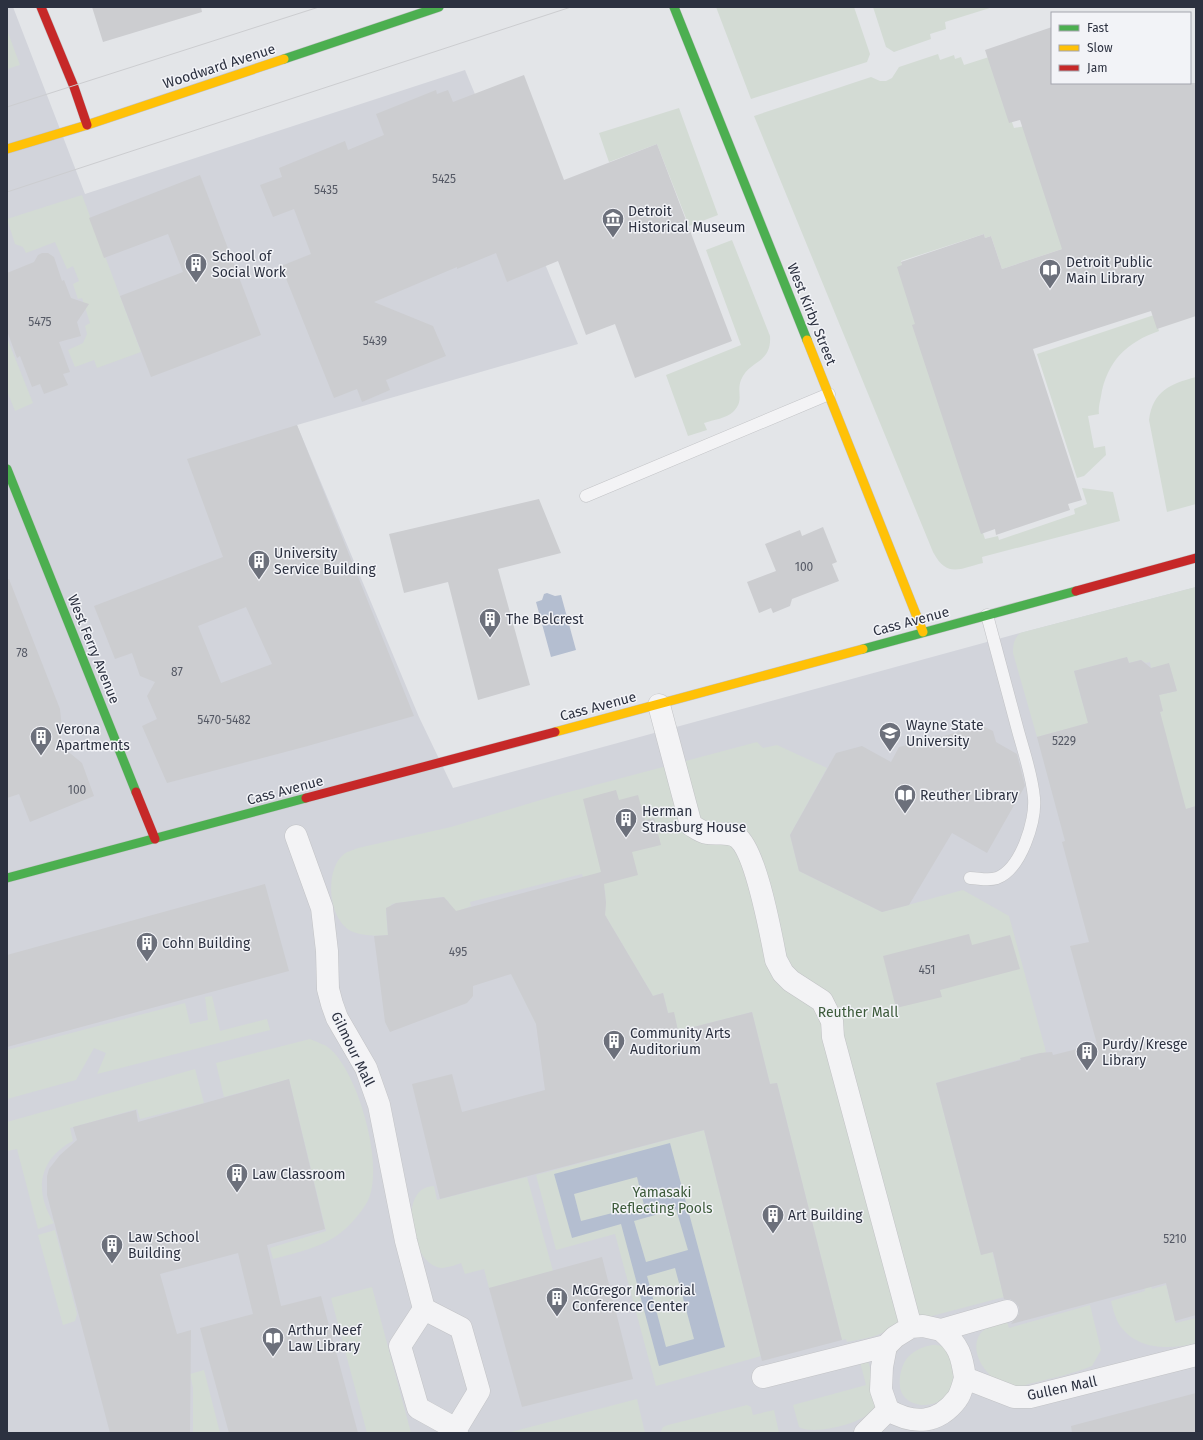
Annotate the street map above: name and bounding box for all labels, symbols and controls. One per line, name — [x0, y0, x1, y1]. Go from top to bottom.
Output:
legend — [1051, 12, 1191, 84]
text: Fast — [1087, 21, 1109, 35]
street label: Woodward Avenue — [161, 40, 277, 93]
text: Slow — [1087, 41, 1113, 55]
text: Jam — [1087, 61, 1107, 75]
house number: 5425 — [432, 172, 456, 186]
house number: 5435 — [314, 183, 338, 197]
place label: Detroit Historical Museum — [628, 203, 746, 236]
museum icon: Detroit Historical Museum — [600, 206, 626, 239]
place label: School of Social Work — [212, 248, 287, 281]
building icon: School of Social Work — [183, 251, 209, 284]
place label: Detroit Public Main Library — [1066, 254, 1153, 287]
library icon: Detroit Public Main Library — [1037, 257, 1063, 290]
street label: West Kirby Street — [783, 261, 840, 369]
house number: 5475 — [28, 315, 52, 329]
house number: 5439 — [363, 334, 387, 348]
place label: University Service Building — [274, 545, 376, 578]
building icon: University Service Building — [246, 548, 272, 581]
house number: 100 — [795, 560, 814, 574]
street label: West Ferry Avenue — [64, 592, 123, 706]
street label: Cass Avenue — [871, 603, 951, 640]
building icon: The Belcrest — [477, 606, 503, 639]
place label: The Belcrest — [506, 611, 585, 628]
house number: 78 — [16, 646, 28, 660]
house number: 87 — [171, 665, 183, 679]
street label: Cass Avenue — [558, 688, 638, 725]
house number: 5470-5482 — [197, 713, 251, 727]
place label: Wayne State University — [906, 717, 984, 750]
school or university icon: Wayne State University — [877, 720, 903, 753]
place label: Verona Apartments — [56, 721, 130, 754]
building icon: Verona Apartments — [28, 724, 54, 757]
house number: 5229 — [1052, 734, 1076, 748]
street label: Cass Avenue — [245, 772, 325, 809]
library icon: Reuther Library — [892, 782, 918, 815]
house number: 100 — [68, 783, 87, 797]
place label: Reuther Library — [920, 787, 1018, 804]
place label: Herman Strasburg House — [642, 803, 746, 836]
building icon: Herman Strasburg House — [613, 806, 639, 839]
building icon: Cohn Building — [134, 930, 160, 963]
place label: Cohn Building — [162, 935, 251, 952]
house number: 495 — [449, 945, 467, 959]
house number: 451 — [919, 963, 935, 977]
park label: Reuther Mall — [818, 1004, 898, 1021]
street label: Gilmour Mall — [327, 1009, 378, 1089]
place label: Community Arts Auditorium — [630, 1025, 731, 1058]
building icon: Community Arts Auditorium — [601, 1028, 627, 1061]
place label: Purdy/Kresge Library — [1102, 1036, 1188, 1069]
building icon: Purdy/Kresge Library — [1074, 1039, 1100, 1072]
building icon: Law Classroom — [224, 1161, 250, 1194]
place label: Law Classroom — [252, 1166, 346, 1183]
park label: Yamasaki Reflecting Pools — [611, 1184, 713, 1217]
building icon: Art Building — [760, 1202, 786, 1235]
place label: Art Building — [788, 1207, 863, 1224]
place label: Law School Building — [128, 1229, 199, 1262]
building icon: Law School Building — [99, 1232, 125, 1265]
house number: 5210 — [1163, 1232, 1187, 1246]
place label: McGregor Memorial Conference Center — [572, 1282, 695, 1315]
building icon: McGregor Memorial Conference Center — [544, 1285, 570, 1318]
place label: Arthur Neef Law Library — [288, 1322, 363, 1355]
library icon: Arthur Neef Law Library — [260, 1325, 286, 1358]
street label: Gullen Mall — [1025, 1373, 1099, 1404]

